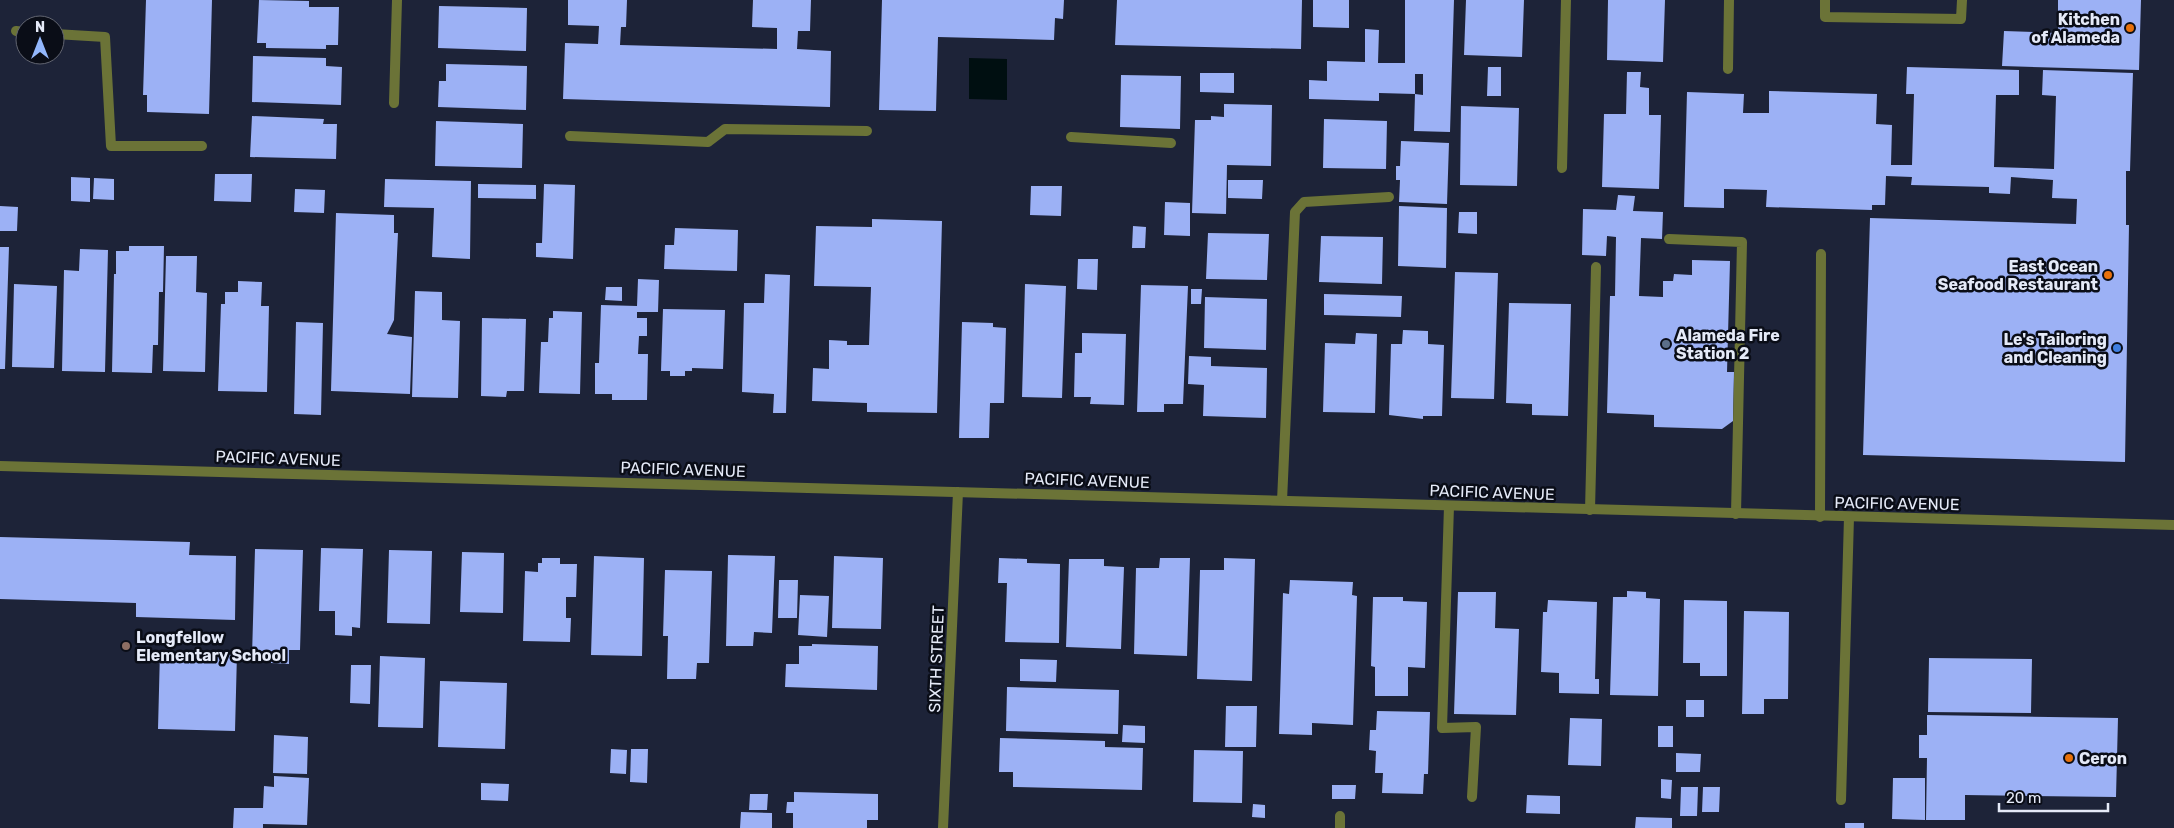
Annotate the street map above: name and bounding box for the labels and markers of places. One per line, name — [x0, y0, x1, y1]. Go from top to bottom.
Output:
place label: Kitchen of Alameda — [2031, 10, 2120, 47]
marker: Kitchen of Alameda — [2124, 22, 2136, 34]
place label: East Ocean Seafood Restaurant — [1938, 257, 2099, 294]
marker: East Ocean Seafood Restaurant — [2102, 269, 2114, 281]
place label: Alameda Fire Station 2 — [1676, 326, 1780, 363]
place label: Le's Tailoring and Cleaning — [2004, 330, 2107, 367]
marker: Alameda Fire Station 2 — [1660, 338, 1672, 350]
marker: Le's Tailoring and Cleaning — [2111, 342, 2123, 354]
place label: Longfellow Elementary School — [136, 628, 286, 665]
marker: Longfellow Elementary School — [120, 640, 132, 652]
place label: Ceron — [2079, 749, 2127, 768]
marker: Ceron — [2063, 752, 2075, 764]

